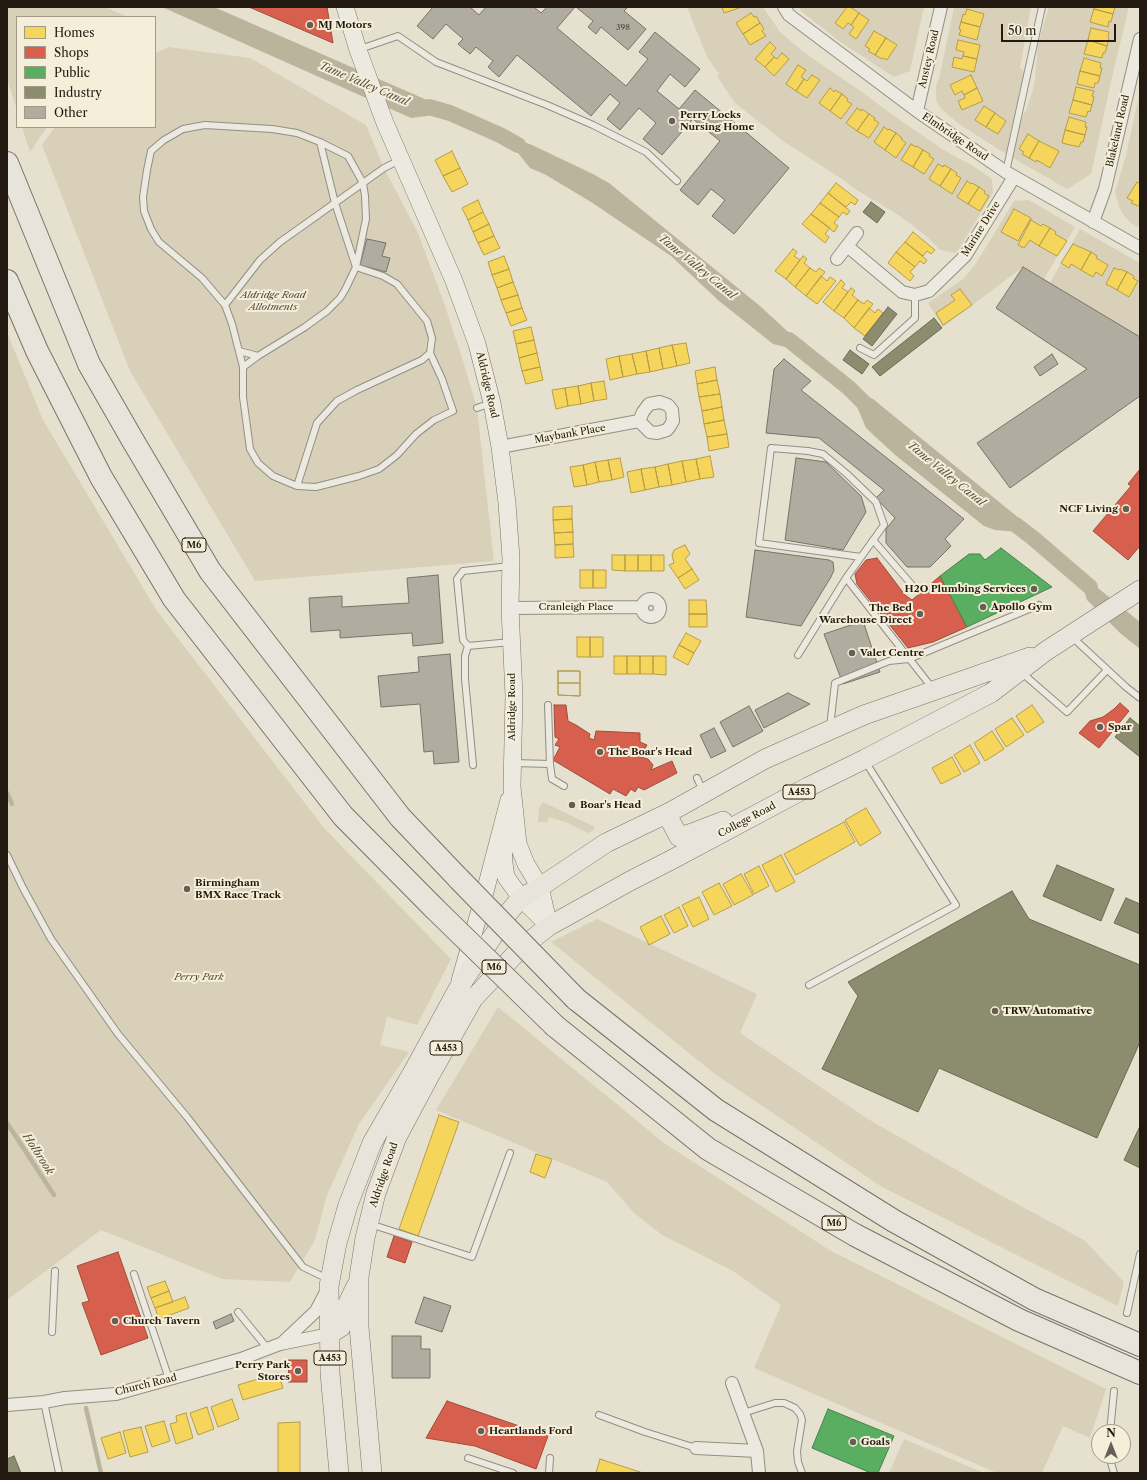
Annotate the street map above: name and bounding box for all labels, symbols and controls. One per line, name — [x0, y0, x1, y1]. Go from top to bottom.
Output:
legend — [16, 16, 156, 128]
scale bar — [1003, 16, 1118, 42]
place label: MJ Motors — [318, 19, 372, 31]
marker: MJ Motors — [305, 20, 315, 30]
house number: 398 — [616, 23, 630, 33]
text: 50 m — [1008, 23, 1037, 38]
text: Homes — [54, 25, 94, 40]
street label: Anstey Road — [916, 28, 942, 90]
text: Shops — [54, 45, 89, 60]
water label: Tame Valley Canal — [317, 59, 411, 109]
text: Public — [54, 65, 90, 80]
text: Industry — [54, 85, 102, 100]
street label: Blakeland Road — [1104, 94, 1132, 168]
text: Other — [54, 105, 88, 120]
place label: Perry Locks Nursing Home — [680, 109, 755, 132]
street label: Elmbridge Road — [920, 111, 990, 163]
marker: Perry Locks Nursing Home — [667, 116, 677, 126]
street label: Marine Drive — [959, 199, 1003, 259]
water label: Tame Valley Canal — [656, 232, 738, 302]
park label: Aldridge Road Allotments — [240, 289, 306, 312]
street label: Aldridge Road — [474, 351, 500, 419]
street label: Maybank Place — [533, 422, 607, 446]
water label: Tame Valley Canal — [905, 439, 987, 509]
place label: NCF Living — [1059, 503, 1118, 515]
marker: NCF Living — [1121, 504, 1131, 514]
road number: M6 — [182, 538, 206, 552]
place label: H2O Plumbing Services — [905, 583, 1026, 595]
marker: H2O Plumbing Services — [1029, 584, 1039, 594]
street label: Cranleigh Place — [539, 601, 613, 613]
place label: Apollo Gym — [991, 601, 1052, 613]
place label: The Bed Warehouse Direct — [819, 602, 912, 626]
marker: Apollo Gym — [978, 602, 988, 612]
marker: The Bed Warehouse Direct — [915, 609, 925, 619]
place label: Valet Centre — [860, 647, 924, 659]
marker: Valet Centre — [847, 648, 857, 658]
street label: Aldridge Road — [506, 673, 518, 741]
place label: Spar — [1108, 721, 1132, 733]
marker: Spar — [1095, 722, 1105, 732]
place label: The Boar's Head — [608, 746, 692, 758]
marker: The Boar's Head — [595, 747, 605, 757]
road number: A453 — [783, 785, 815, 799]
place label: Boar's Head — [580, 799, 641, 811]
marker: Boar's Head — [567, 800, 577, 810]
street label: College Road — [716, 800, 778, 840]
place label: Birmingham BMX Race Track — [195, 877, 281, 900]
marker: Birmingham BMX Race Track — [182, 884, 192, 894]
road number: M6 — [482, 960, 506, 974]
park label: Perry Park — [174, 971, 224, 983]
place label: TRW Automative — [1003, 1005, 1092, 1017]
marker: TRW Automative — [990, 1006, 1000, 1016]
road number: A453 — [430, 1041, 462, 1055]
water label: Holbrook — [20, 1131, 56, 1177]
street label: Aldridge Road — [367, 1141, 401, 1209]
road number: M6 — [822, 1216, 846, 1230]
place label: Church Tavern — [123, 1315, 200, 1327]
marker: Church Tavern — [110, 1316, 120, 1326]
road number: A453 — [314, 1351, 346, 1365]
place label: Perry Park Stores — [235, 1359, 290, 1382]
marker: Perry Park Stores — [293, 1366, 303, 1376]
street label: Church Road — [114, 1372, 178, 1398]
north arrow — [1091, 1424, 1131, 1464]
place label: Heartlands Ford — [489, 1425, 573, 1437]
marker: Heartlands Ford — [476, 1426, 486, 1436]
text: N — [1106, 1426, 1116, 1440]
place label: Goals — [861, 1436, 890, 1448]
marker: Goals — [848, 1437, 858, 1447]

